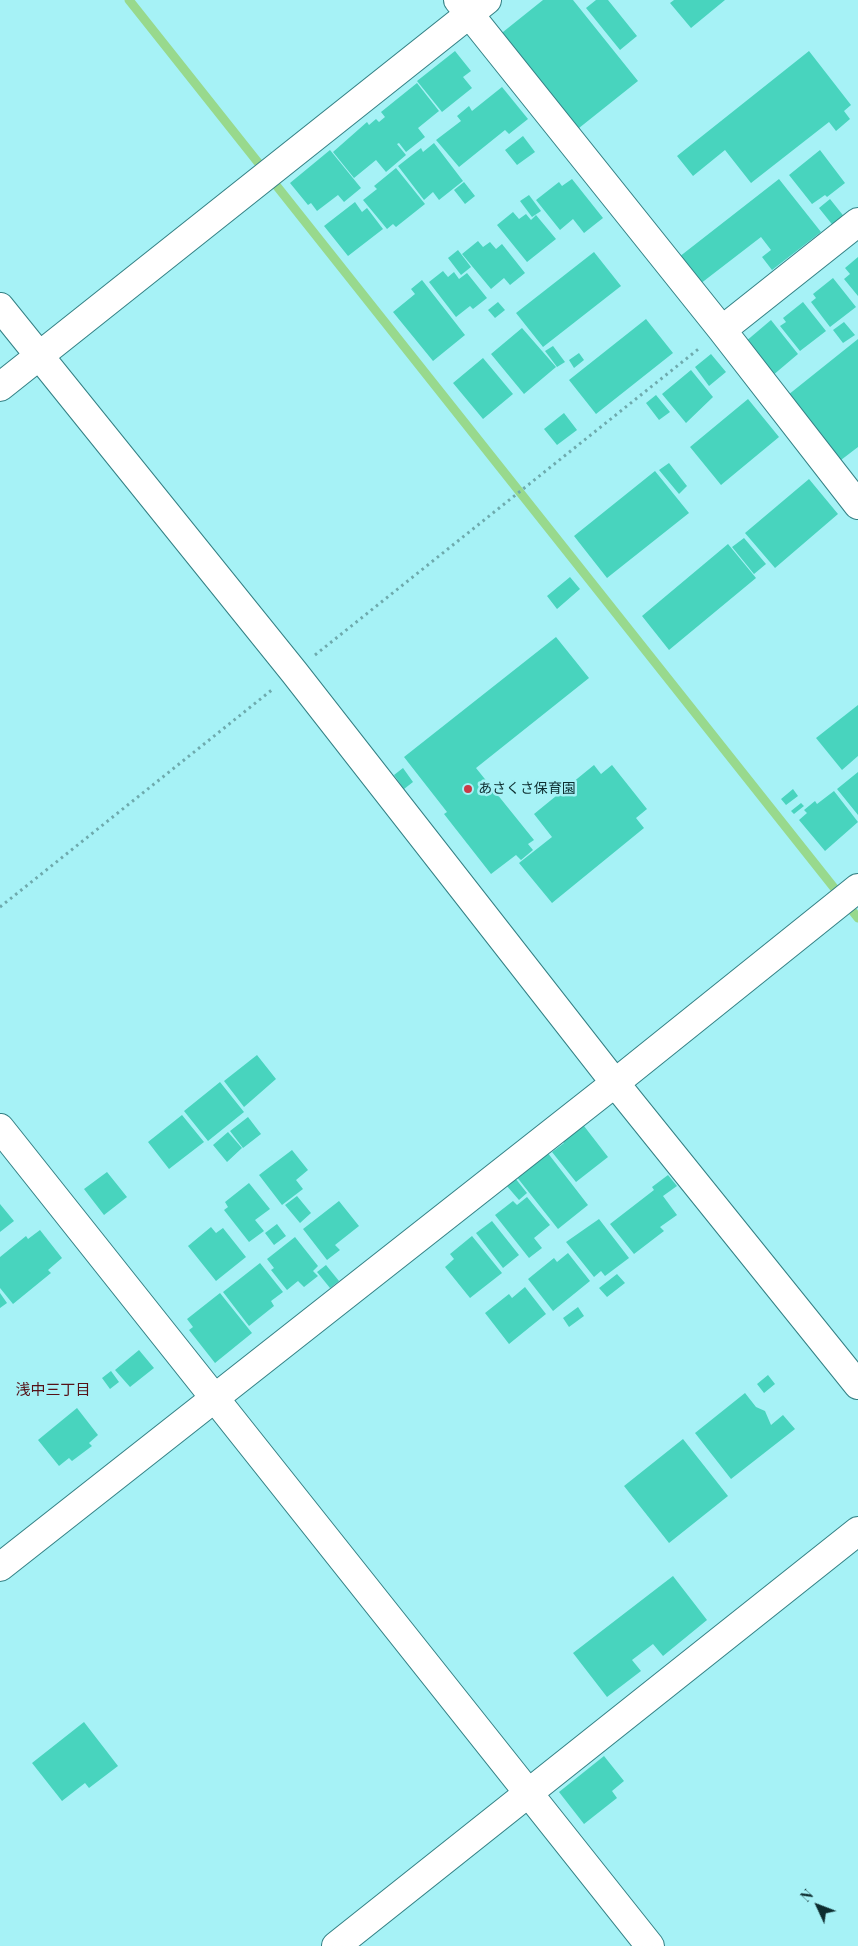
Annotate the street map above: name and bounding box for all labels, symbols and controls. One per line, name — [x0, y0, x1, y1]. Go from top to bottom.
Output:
place label: あさくさ保育園 — [478, 781, 576, 797]
marker: あさくさ保育園 — [462, 783, 474, 795]
district label: 浅中三丁目 — [16, 1381, 90, 1399]
north arrow — [793, 1881, 843, 1931]
text: N — [796, 1885, 817, 1906]

